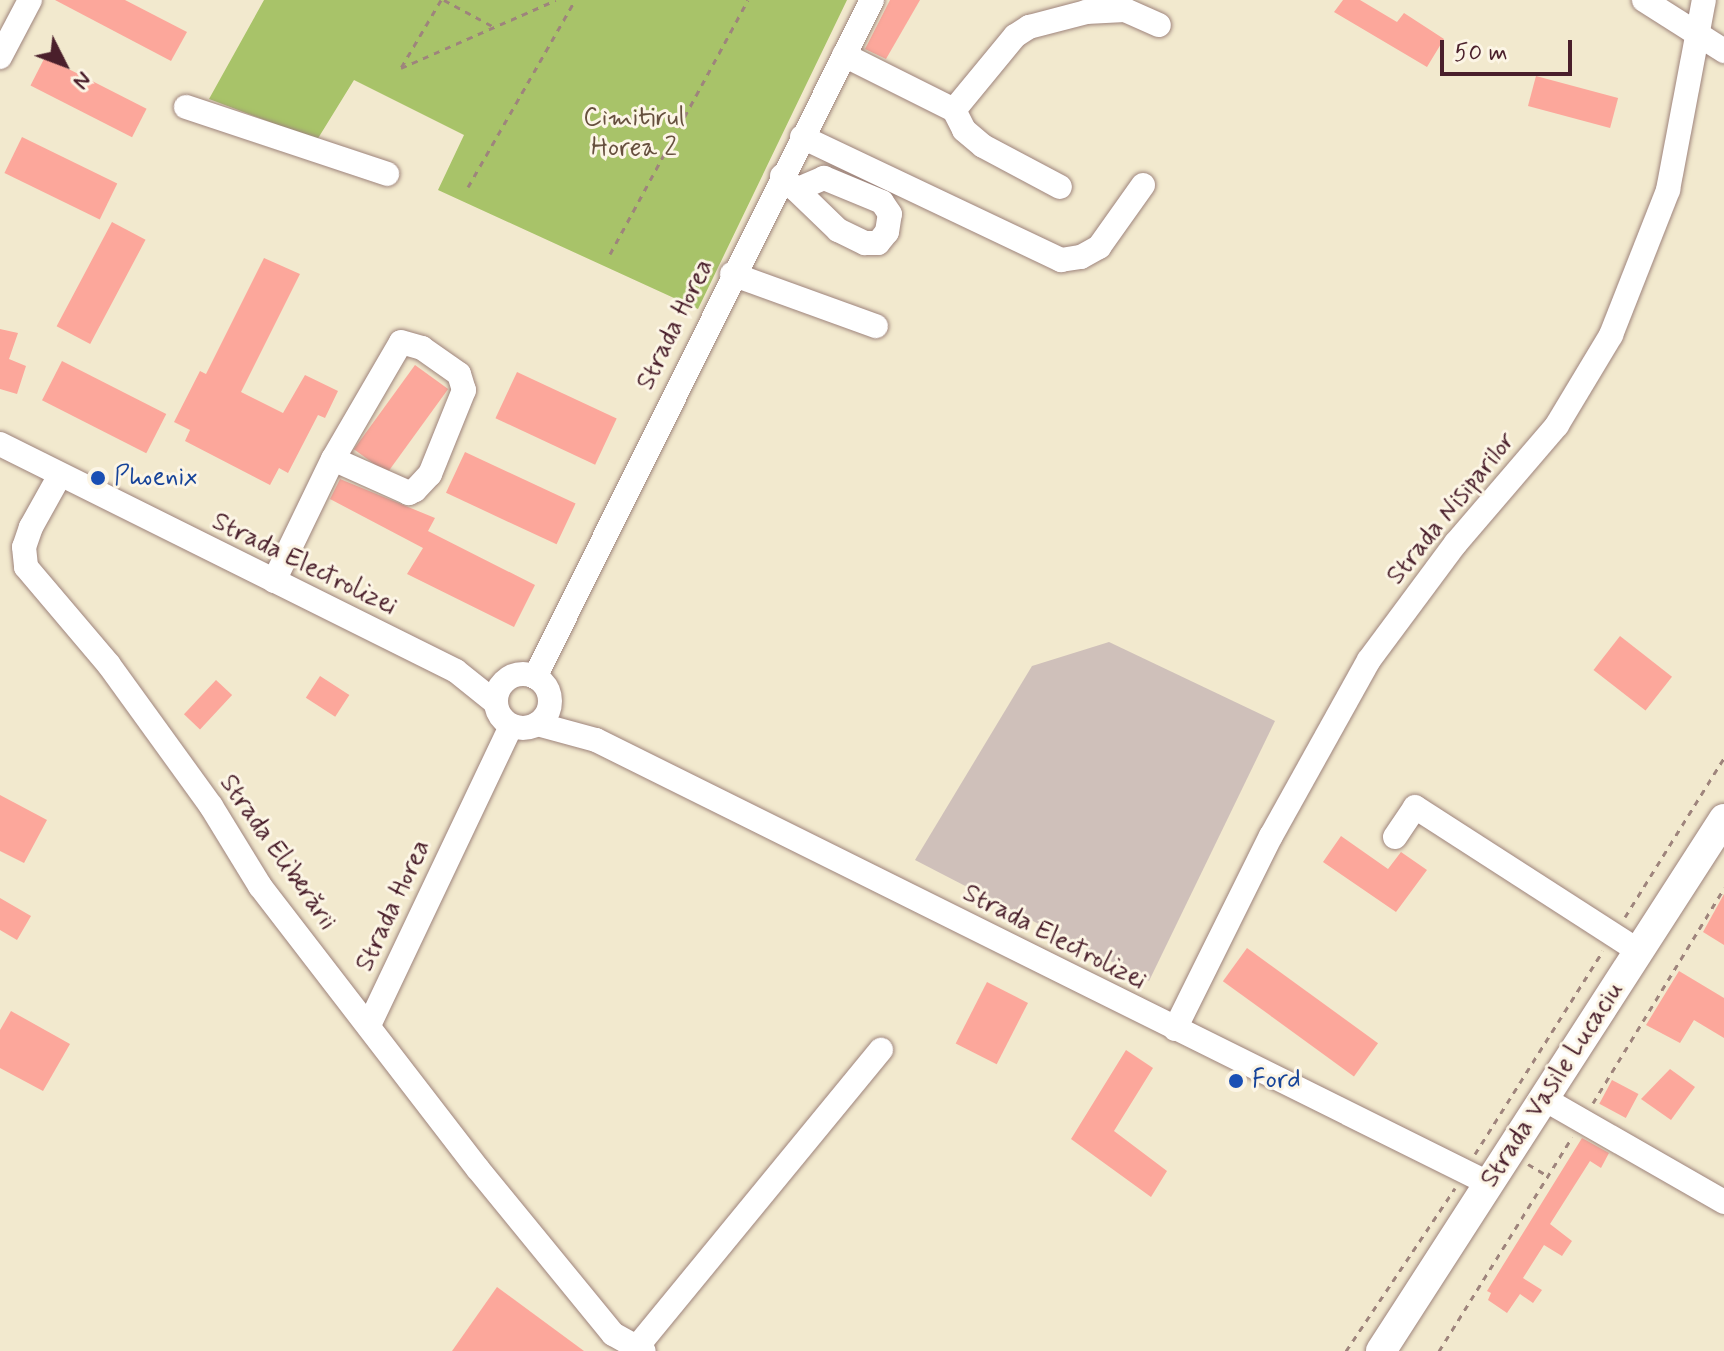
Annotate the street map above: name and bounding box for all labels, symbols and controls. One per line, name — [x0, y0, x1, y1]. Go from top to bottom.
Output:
north arrow — [24, 24, 104, 104]
scale bar — [1444, 24, 1576, 74]
text: 50 m — [1454, 38, 1508, 69]
text: N — [67, 65, 97, 95]
park label: Cimitirul Horea 2 — [583, 103, 685, 164]
street label: Strada Horea — [630, 252, 722, 398]
street label: Strada Nisiparilor — [1379, 425, 1525, 593]
place label: Phoenix — [114, 462, 198, 494]
marker: Phoenix — [89, 469, 107, 487]
street label: Strada Electrolizei — [207, 507, 401, 623]
street label: Strada Eliberării — [212, 769, 342, 937]
street label: Strada Horea — [349, 833, 439, 979]
street label: Strada Electrolizei — [957, 878, 1151, 998]
street label: Strada Vasile Lucaciu — [1477, 979, 1629, 1191]
place label: Ford — [1252, 1065, 1301, 1097]
marker: Ford — [1227, 1072, 1245, 1090]

